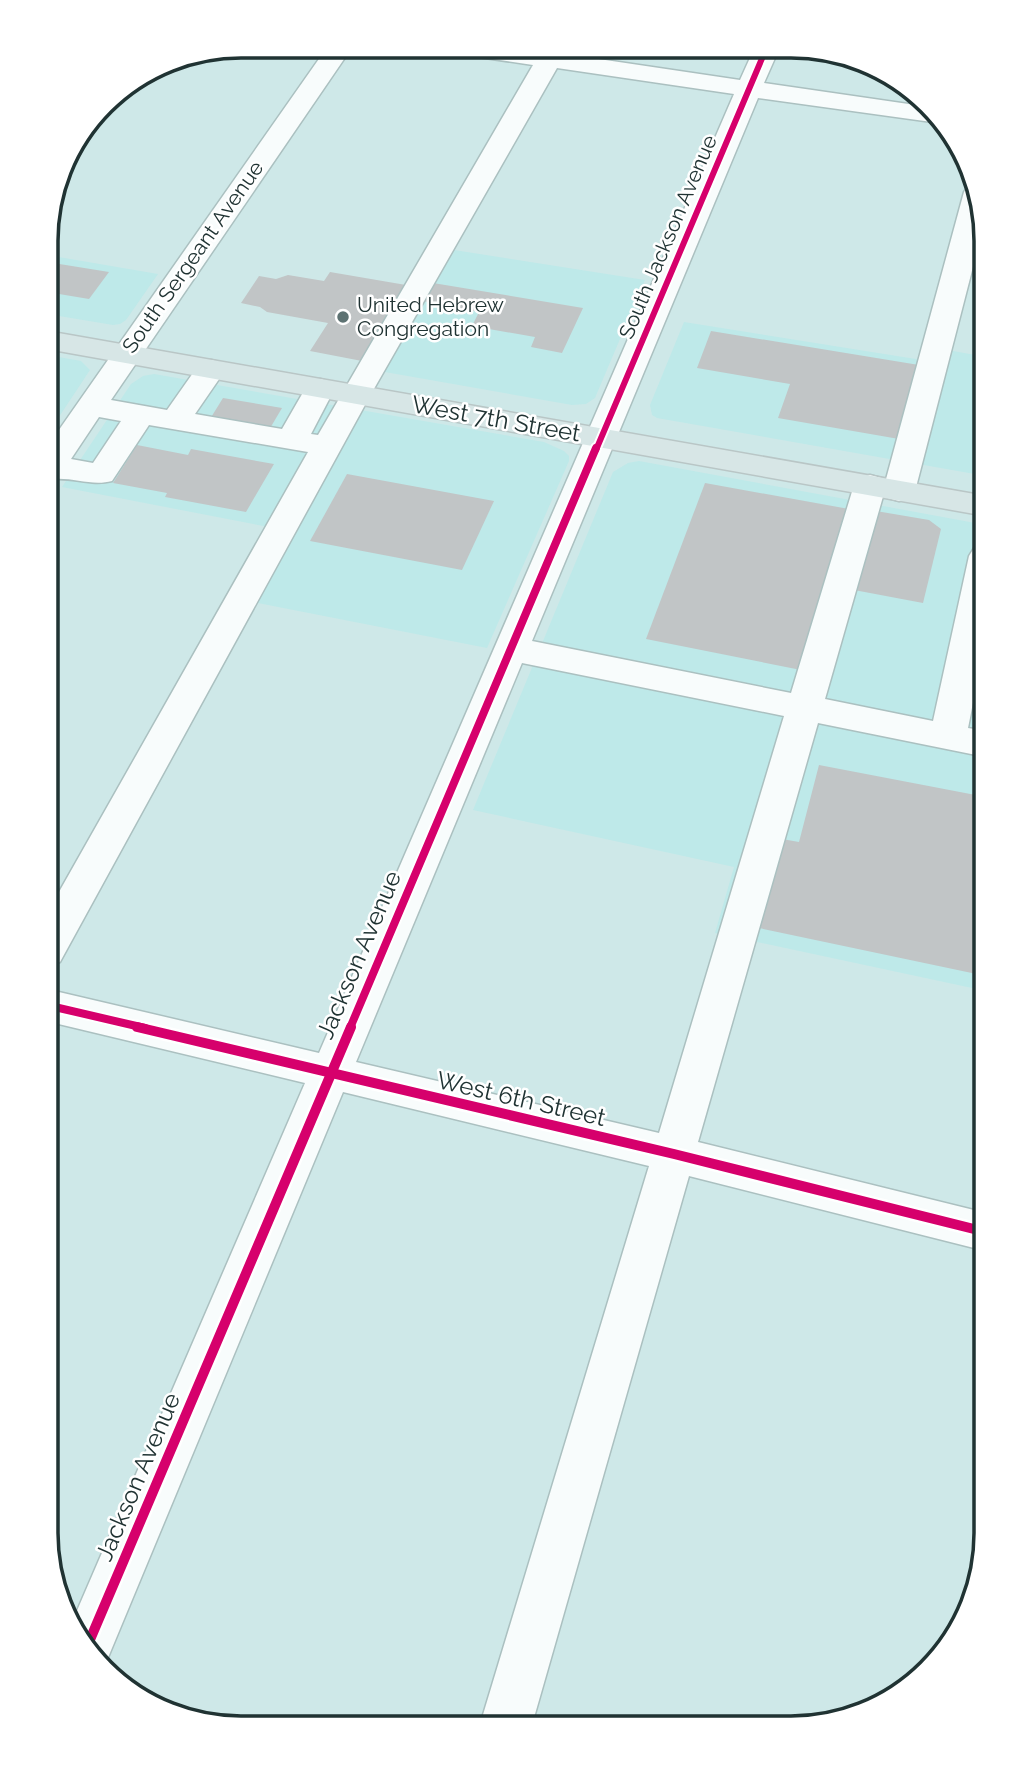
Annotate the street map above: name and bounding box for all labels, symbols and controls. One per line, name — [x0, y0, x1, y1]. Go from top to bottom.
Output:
street label: South Jackson Avenue — [613, 131, 722, 343]
street label: South Sergeant Avenue — [117, 156, 268, 358]
place label: United Hebrew Congregation — [357, 292, 504, 341]
marker: United Hebrew Congregation — [335, 309, 351, 325]
street label: West 7th Street — [409, 389, 583, 448]
street label: Jackson Avenue — [310, 866, 407, 1043]
street label: West 6th Street — [434, 1065, 608, 1132]
street label: Jackson Avenue — [89, 1388, 186, 1565]

